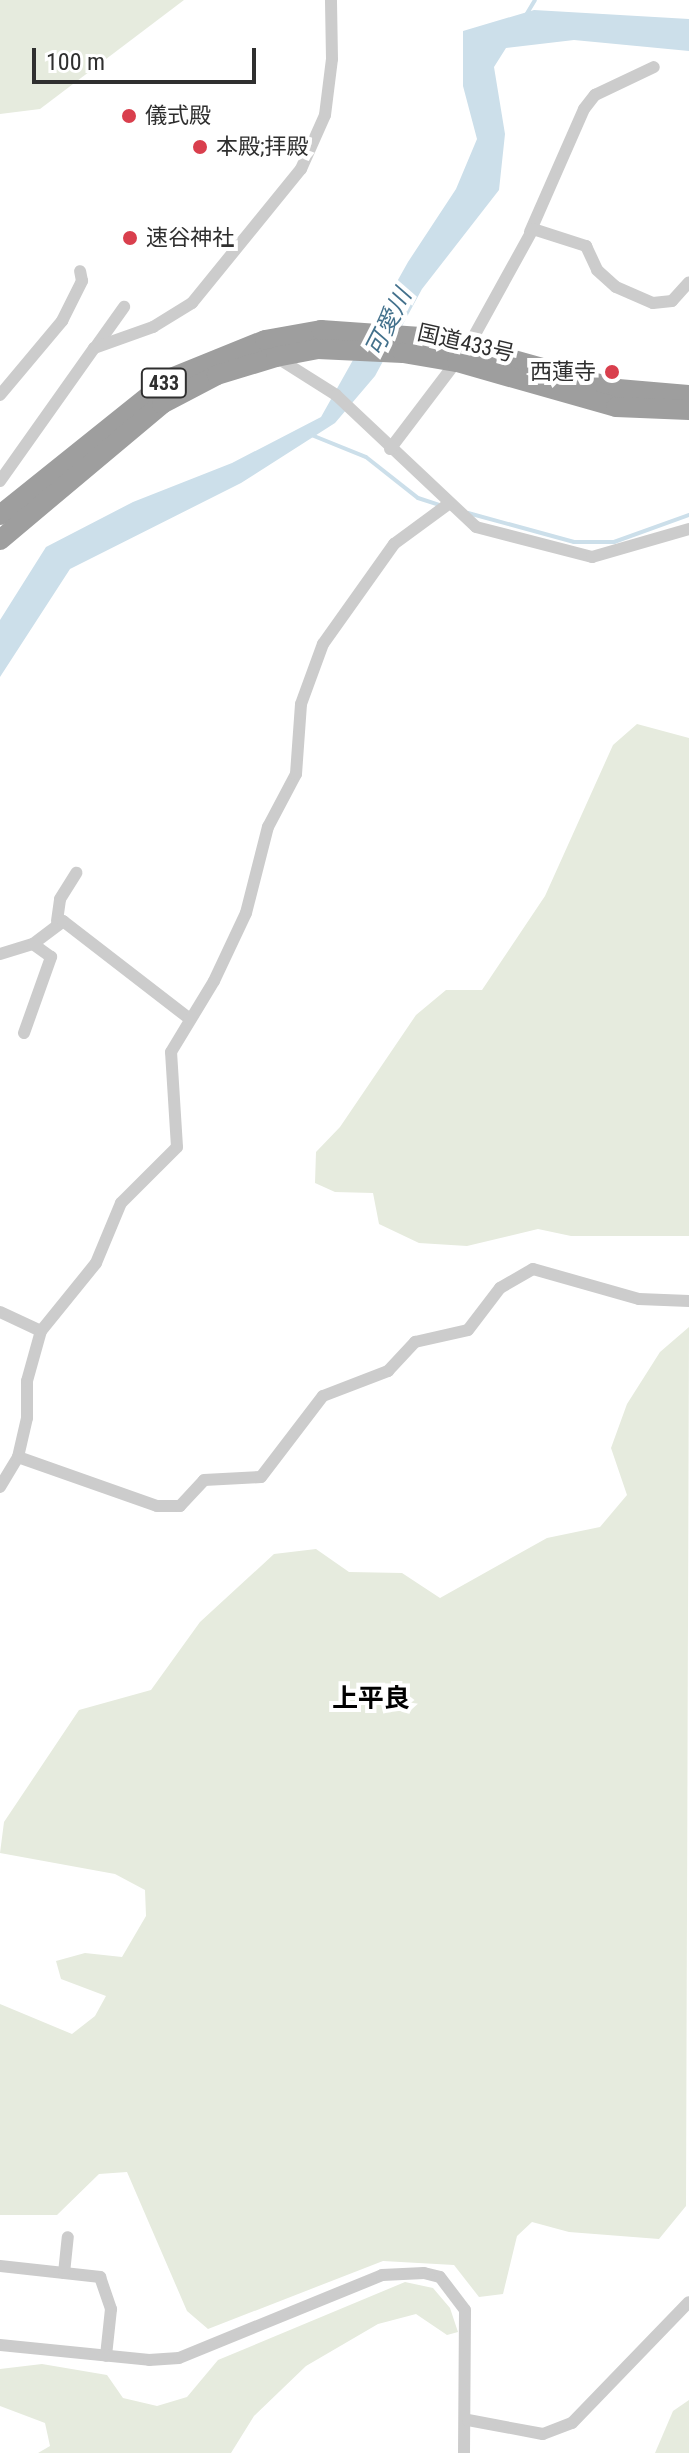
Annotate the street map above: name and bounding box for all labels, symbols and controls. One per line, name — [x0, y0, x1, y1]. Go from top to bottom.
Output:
scale bar — [36, 32, 260, 82]
text: 100 m — [46, 48, 105, 76]
place label: 儀式殿 — [145, 103, 211, 129]
marker: 儀式殿 — [120, 107, 138, 125]
place label: 本殿;拝殿 — [216, 134, 308, 160]
marker: 本殿;拝殿 — [191, 138, 209, 156]
place label: 速谷神社 — [146, 225, 234, 251]
marker: 速谷神社 — [121, 229, 139, 247]
water label: 可愛川 — [360, 284, 418, 362]
street label: 国道433号 — [415, 319, 517, 367]
place label: 西蓮寺 — [530, 359, 596, 385]
marker: 西蓮寺 — [603, 363, 621, 381]
road number: 433 — [140, 367, 188, 399]
district label: 上平良 — [332, 1683, 410, 1715]

